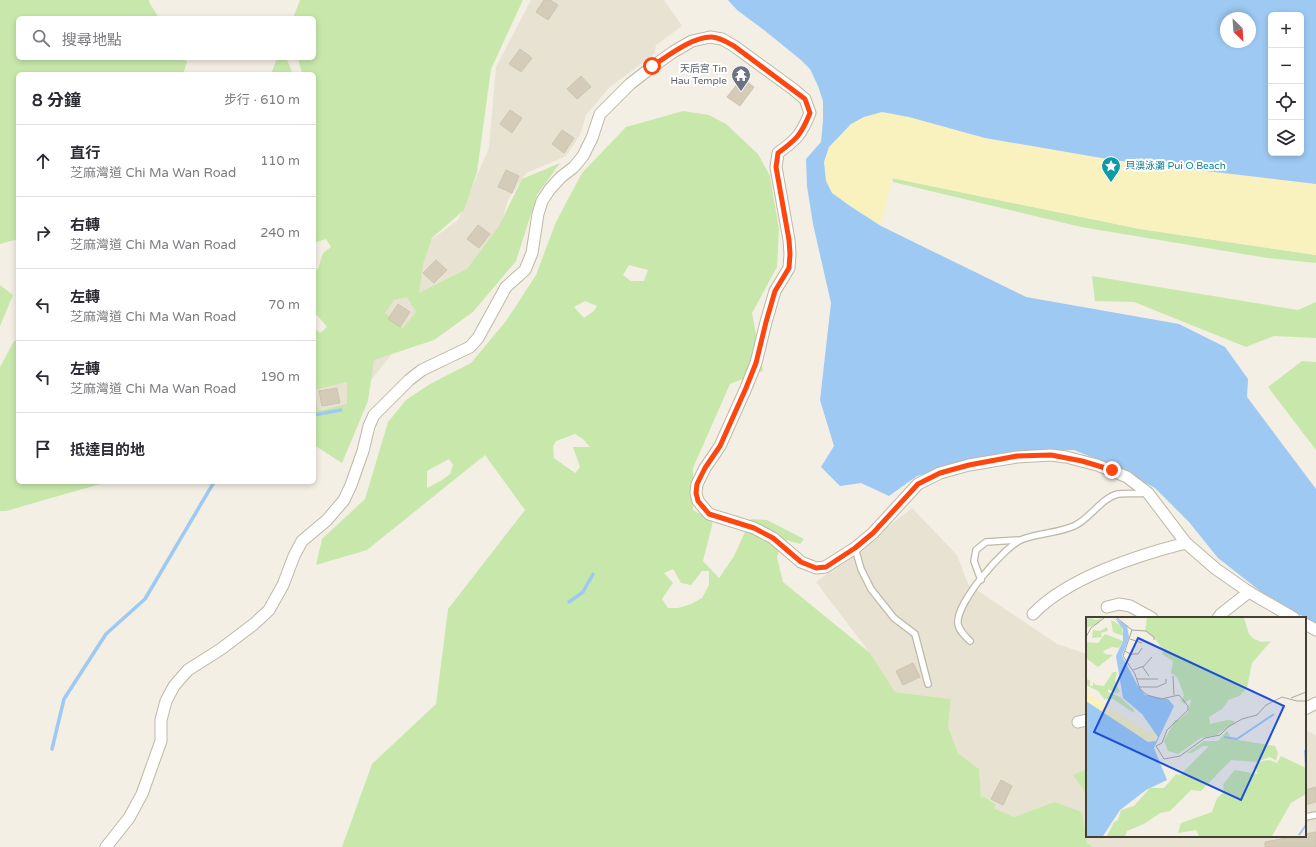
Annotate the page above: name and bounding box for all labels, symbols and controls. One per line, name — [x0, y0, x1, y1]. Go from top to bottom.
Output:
north arrow — [1220, 12, 1256, 48]
map controls — [1268, 12, 1304, 156]
button: + — [1268, 12, 1304, 48]
search box — [16, 16, 316, 60]
icon: search — [30, 27, 52, 49]
text: 搜尋地點 — [62, 31, 122, 49]
button: − — [1268, 48, 1304, 84]
route start — [643, 57, 661, 75]
place label: 天后宮 Tin Hau Temple — [670, 63, 727, 87]
temple icon: 天后宮 Tin Hau Temple — [730, 64, 752, 92]
button: locate — [1268, 84, 1304, 120]
text: 8 分鐘 — [32, 90, 81, 111]
text: 步行 · 610 m — [224, 92, 300, 108]
button: layers — [1268, 120, 1304, 156]
text: 直行 — [70, 144, 100, 162]
icon: ahead — [32, 150, 54, 172]
text: 110 m — [260, 153, 300, 169]
place icon: 貝澳泳灘 Pui O Beach — [1100, 155, 1122, 183]
place label: 貝澳泳灘 Pui O Beach — [1125, 160, 1226, 172]
text: 芝麻灣道 Chi Ma Wan Road — [70, 165, 236, 181]
text: 右轉 — [70, 216, 100, 234]
icon: right — [32, 222, 54, 244]
text: 240 m — [260, 225, 300, 241]
text: 芝麻灣道 Chi Ma Wan Road — [70, 237, 236, 253]
text: 左轉 — [70, 288, 100, 306]
icon: left — [32, 294, 54, 316]
text: 70 m — [268, 297, 300, 313]
text: 芝麻灣道 Chi Ma Wan Road — [70, 309, 236, 325]
text: 左轉 — [70, 360, 100, 378]
icon: left — [32, 366, 54, 388]
text: 190 m — [260, 369, 300, 385]
text: 芝麻灣道 Chi Ma Wan Road — [70, 381, 236, 397]
icon: arrive — [32, 438, 54, 460]
text: 抵達目的地 — [70, 441, 145, 459]
route end — [1103, 461, 1121, 479]
inset map — [1086, 617, 1306, 837]

